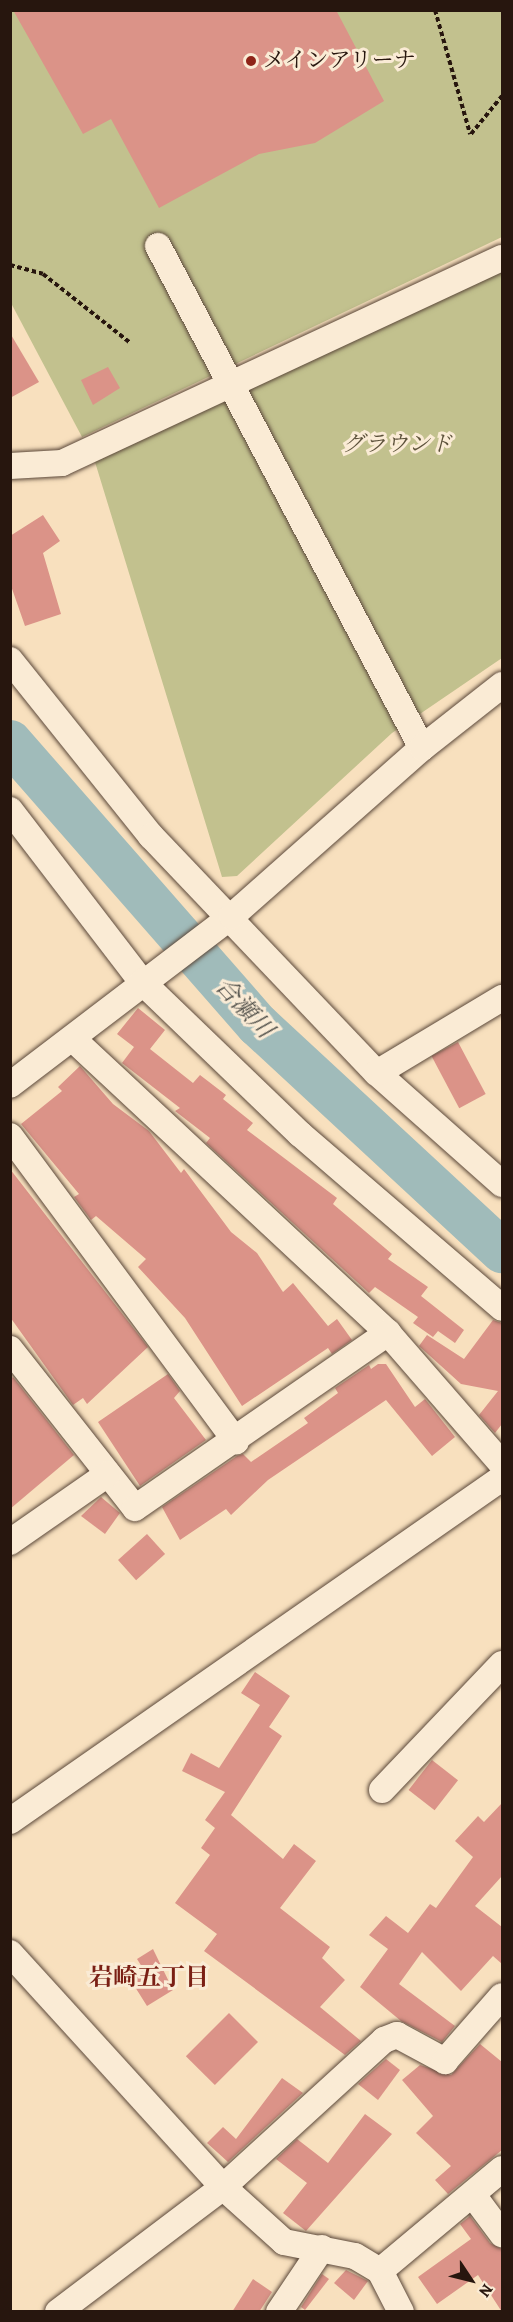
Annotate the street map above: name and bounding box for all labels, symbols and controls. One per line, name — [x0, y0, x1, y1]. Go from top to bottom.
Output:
place label: メインアリーナ — [263, 48, 417, 74]
marker: メインアリーナ — [244, 54, 258, 68]
park label: グラウンド — [342, 432, 452, 458]
water label: 合瀬川 — [209, 972, 279, 1044]
district label: 岩崎五丁目 — [89, 1964, 209, 1992]
north arrow — [441, 2250, 501, 2310]
text: N — [473, 2279, 498, 2301]

